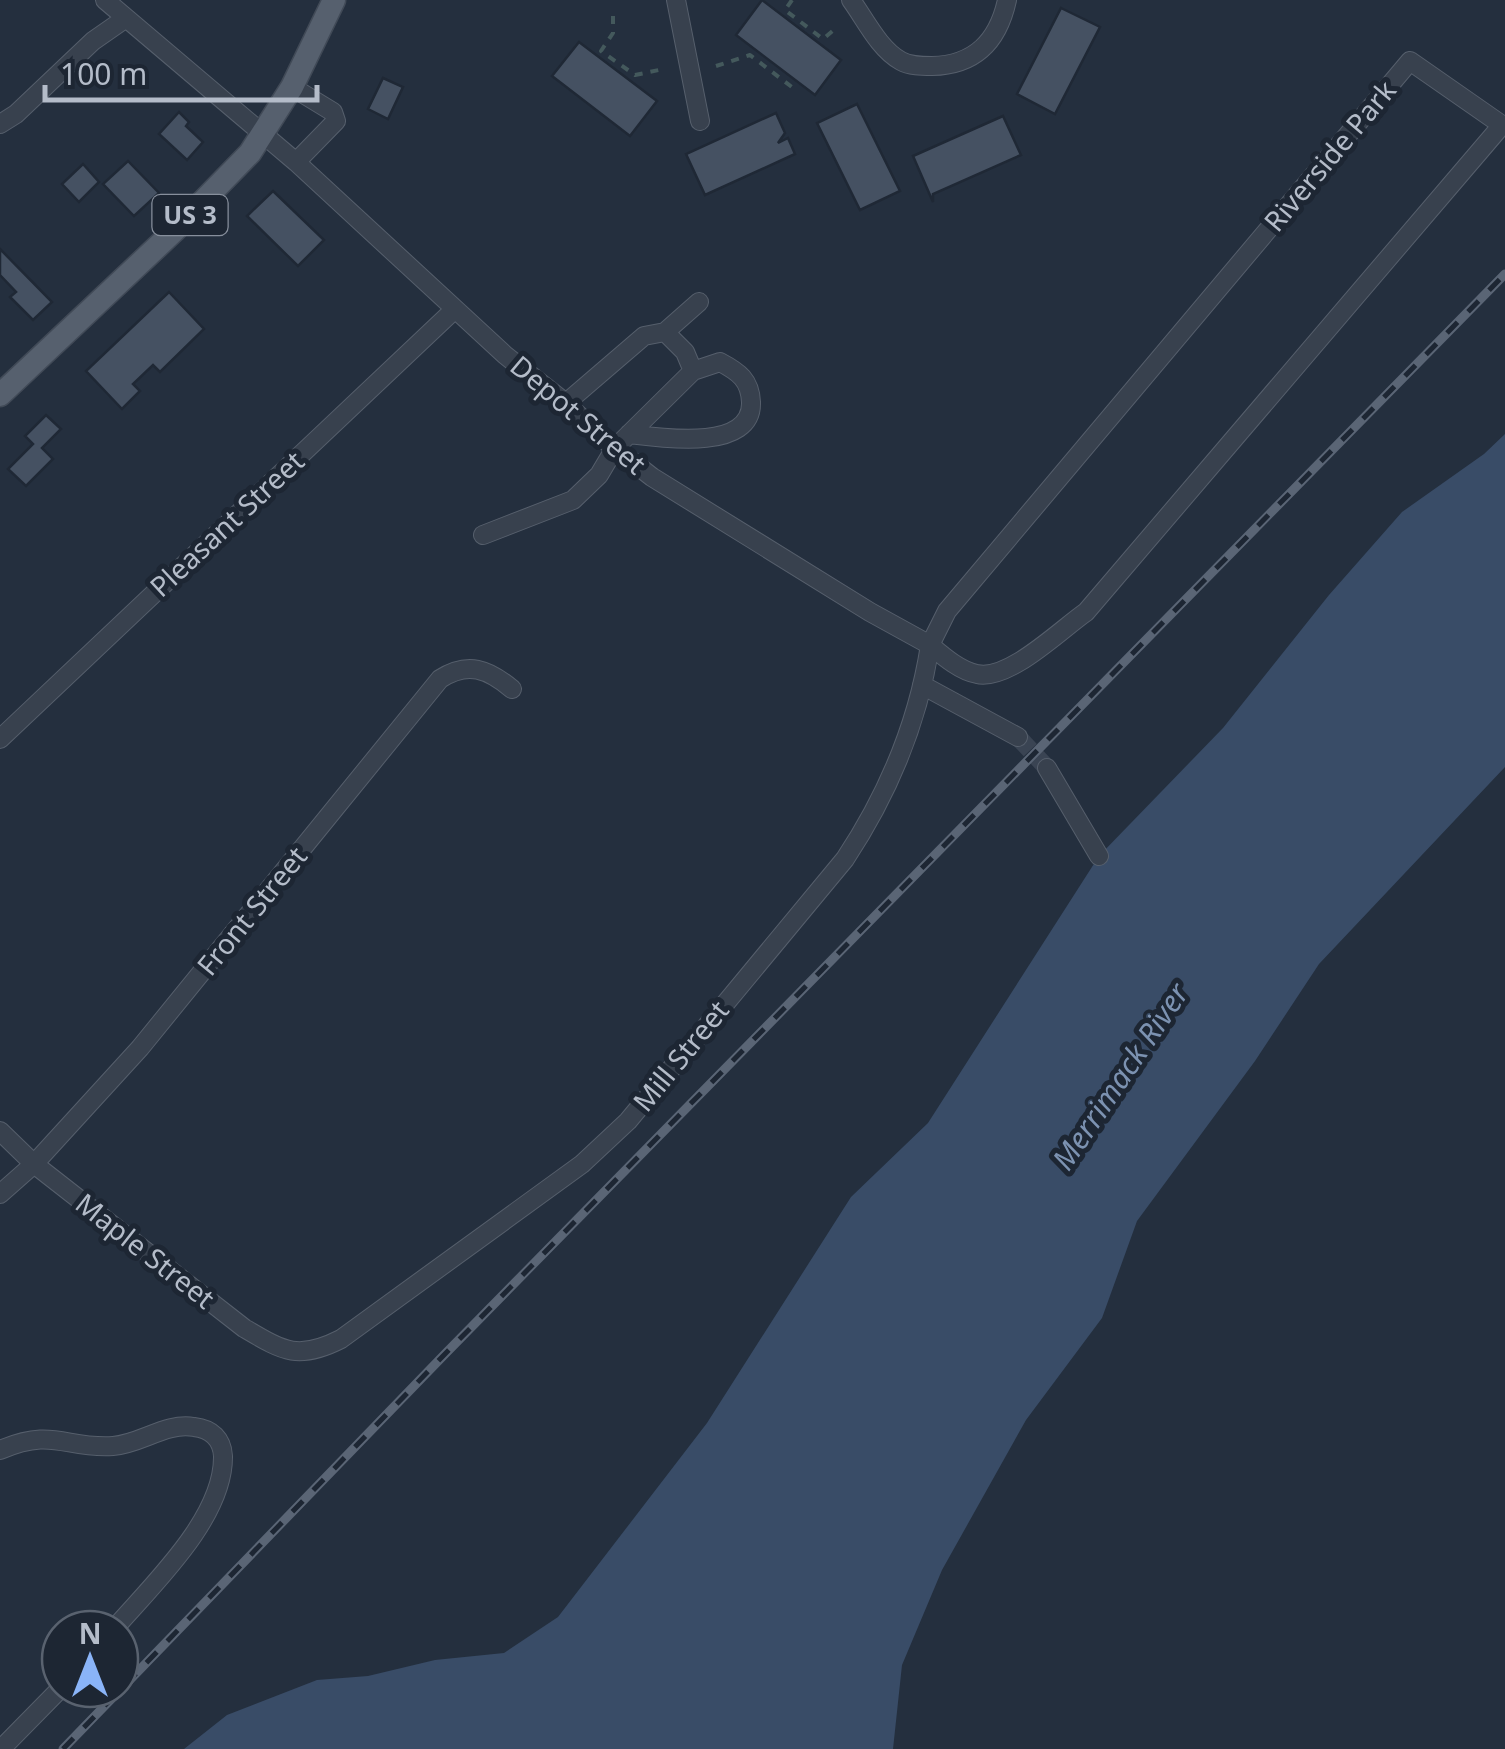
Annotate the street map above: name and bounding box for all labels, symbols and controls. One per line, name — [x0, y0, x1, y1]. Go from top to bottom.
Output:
scale bar — [45, 40, 318, 102]
text: 100 m — [60, 53, 147, 94]
street label: Riverside Park — [1255, 72, 1404, 239]
road number: US 3 — [152, 195, 228, 235]
street label: Depot Street — [503, 346, 654, 482]
street label: Pleasant Street — [141, 442, 312, 605]
street label: Front Street — [188, 838, 315, 983]
water label: Merrimack River — [1042, 974, 1198, 1178]
street label: Mill Street — [624, 992, 737, 1119]
street label: Maple Street — [68, 1184, 223, 1317]
north arrow — [40, 1609, 140, 1709]
text: N — [79, 1614, 101, 1652]

